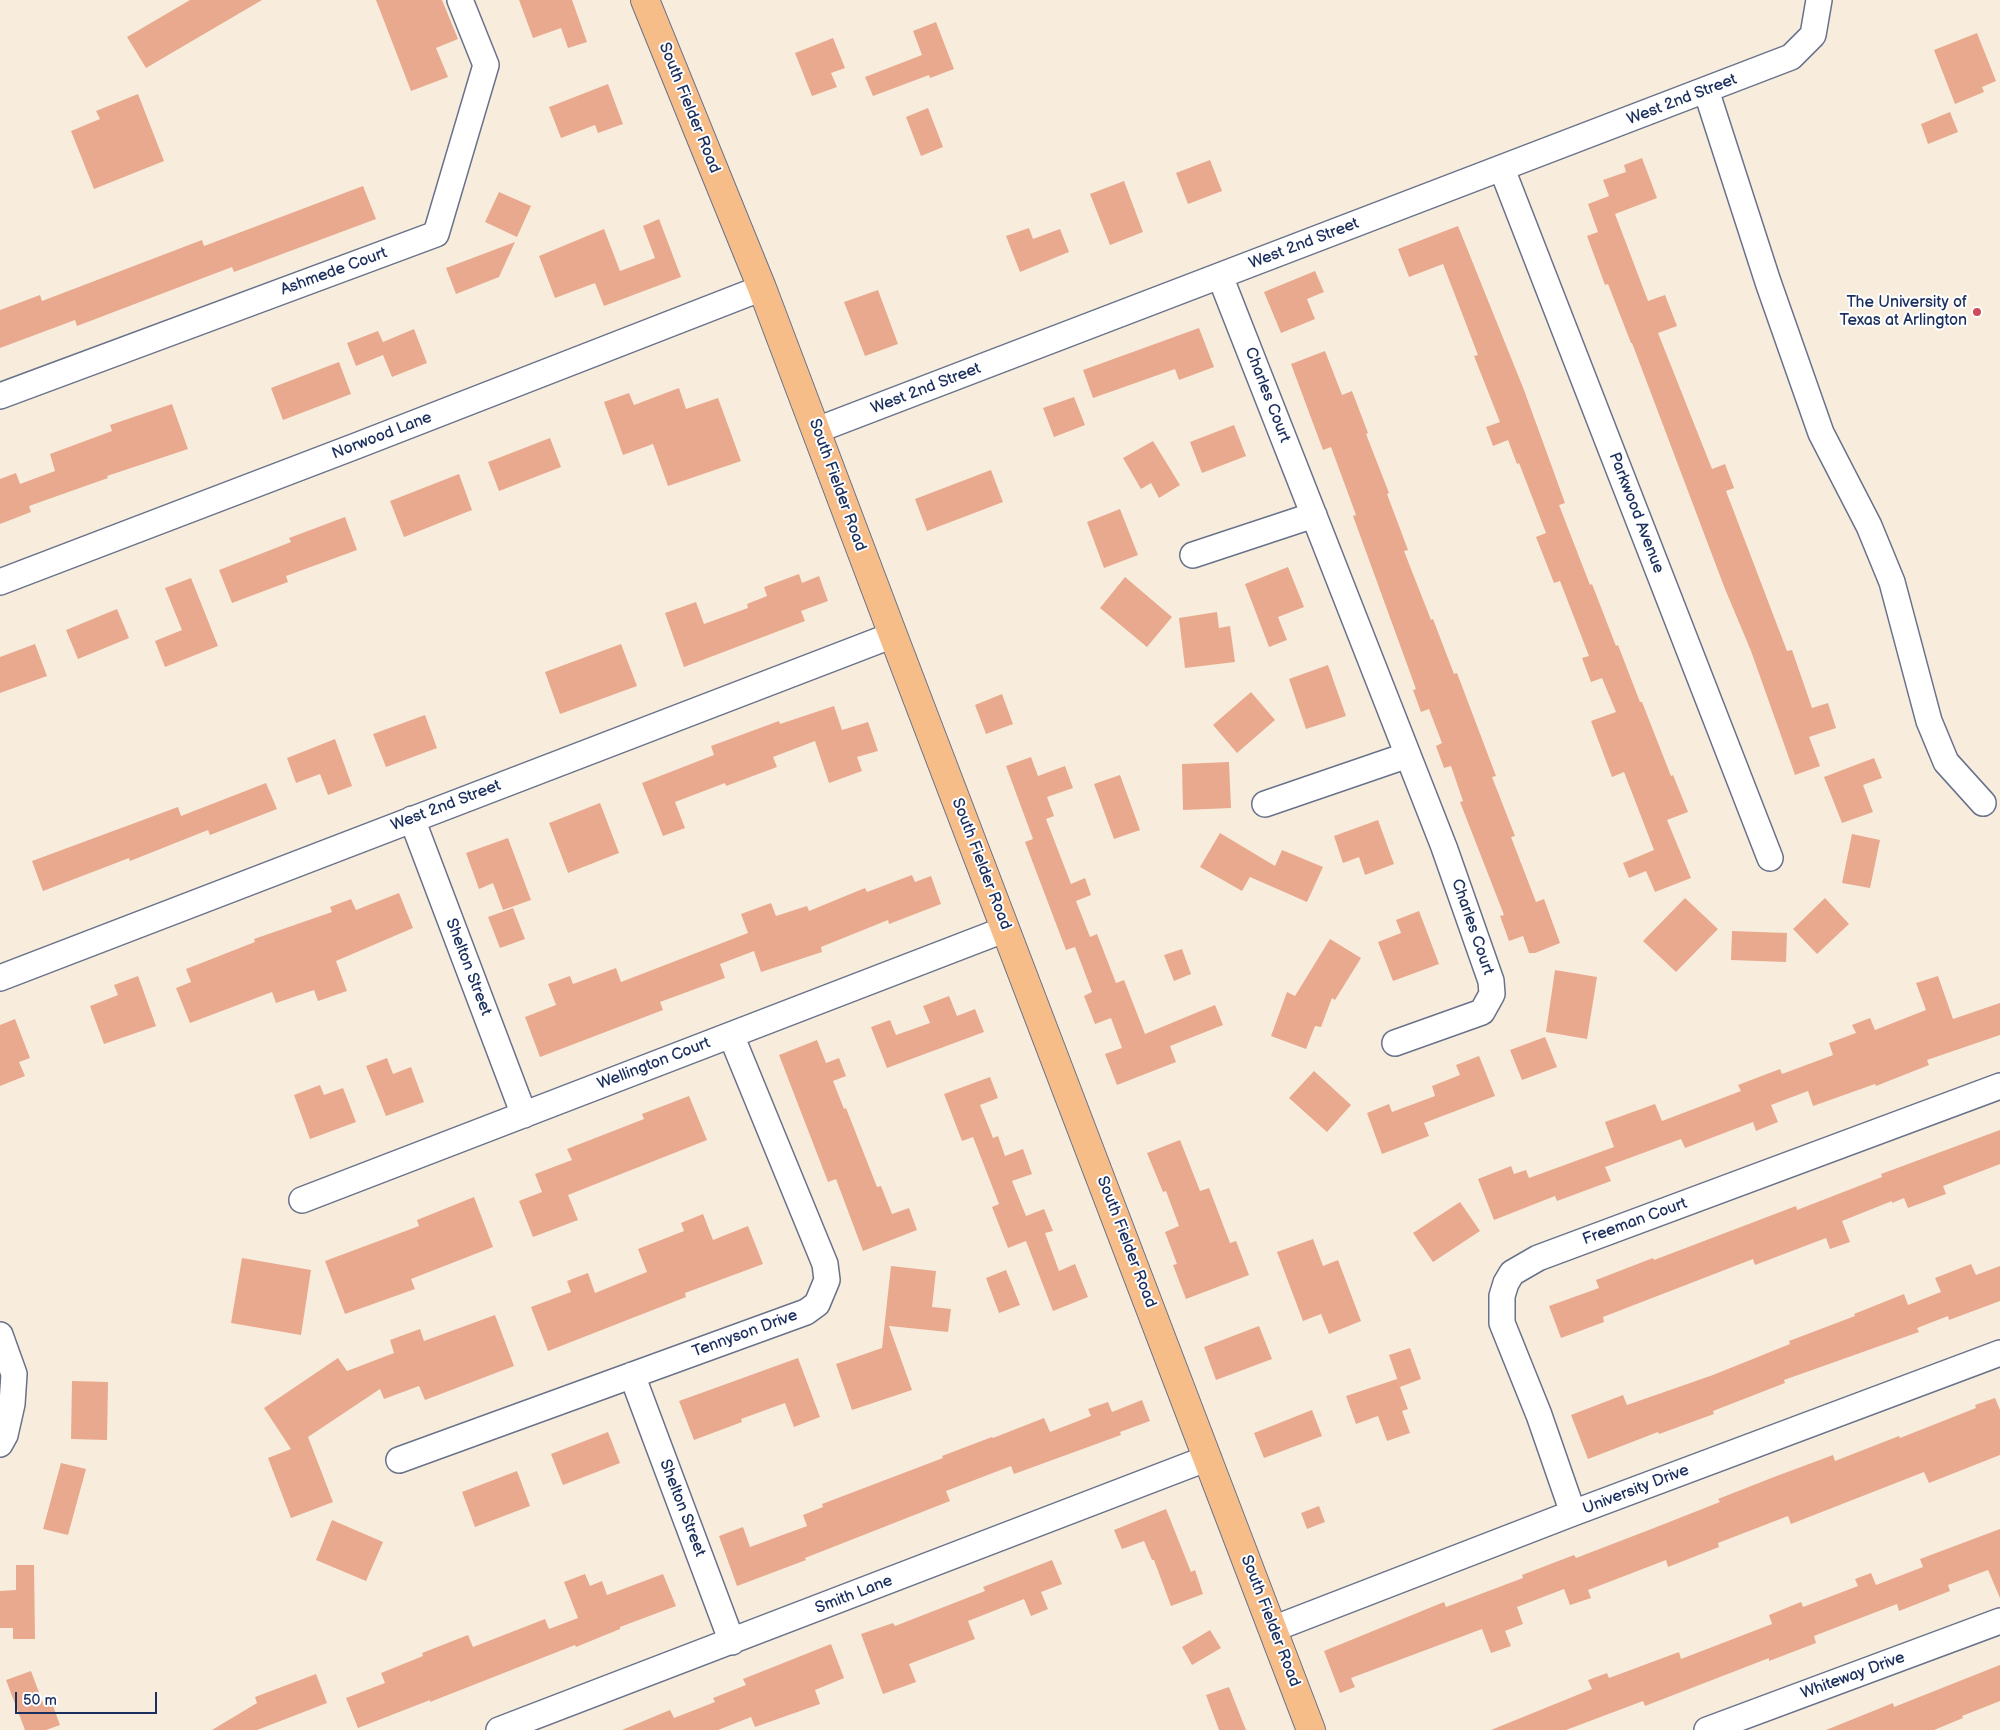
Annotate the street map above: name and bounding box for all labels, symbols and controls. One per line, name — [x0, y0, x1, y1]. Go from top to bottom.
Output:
street label: South Fielder Road — [654, 40, 724, 176]
street label: West 2nd Street — [1624, 70, 1740, 130]
street label: West 2nd Street — [1246, 214, 1362, 274]
street label: Ashmede Court — [278, 244, 390, 300]
place label: The University of Texas at Arlington — [1840, 293, 1967, 331]
marker: The University of Texas at Arlington — [1971, 306, 1983, 318]
street label: Charles Court — [1240, 345, 1294, 445]
street label: West 2nd Street — [868, 359, 984, 419]
street label: Norwood Lane — [329, 408, 435, 464]
street label: South Fielder Road — [804, 416, 870, 554]
street label: Parkwood Avenue — [1604, 450, 1668, 576]
street label: West 2nd Street — [388, 776, 504, 836]
street label: South Fielder Road — [947, 796, 1015, 932]
street label: Charles Court — [1447, 876, 1497, 978]
street label: Shelton Street — [441, 916, 495, 1018]
street label: Wellington Court — [595, 1034, 713, 1094]
street label: South Fielder Road — [1092, 1174, 1160, 1310]
street label: Freeman Court — [1580, 1194, 1690, 1250]
street label: Tennyson Drive — [690, 1306, 800, 1362]
street label: Shelton Street — [655, 1457, 709, 1559]
street label: University Drive — [1580, 1461, 1692, 1519]
street label: South Fielder Road — [1236, 1553, 1304, 1689]
street label: Smith Lane — [813, 1572, 895, 1618]
street label: Whiteway Drive — [1798, 1648, 1908, 1704]
scale bar — [18, 1682, 160, 1714]
text: 50 m — [23, 1691, 57, 1710]

